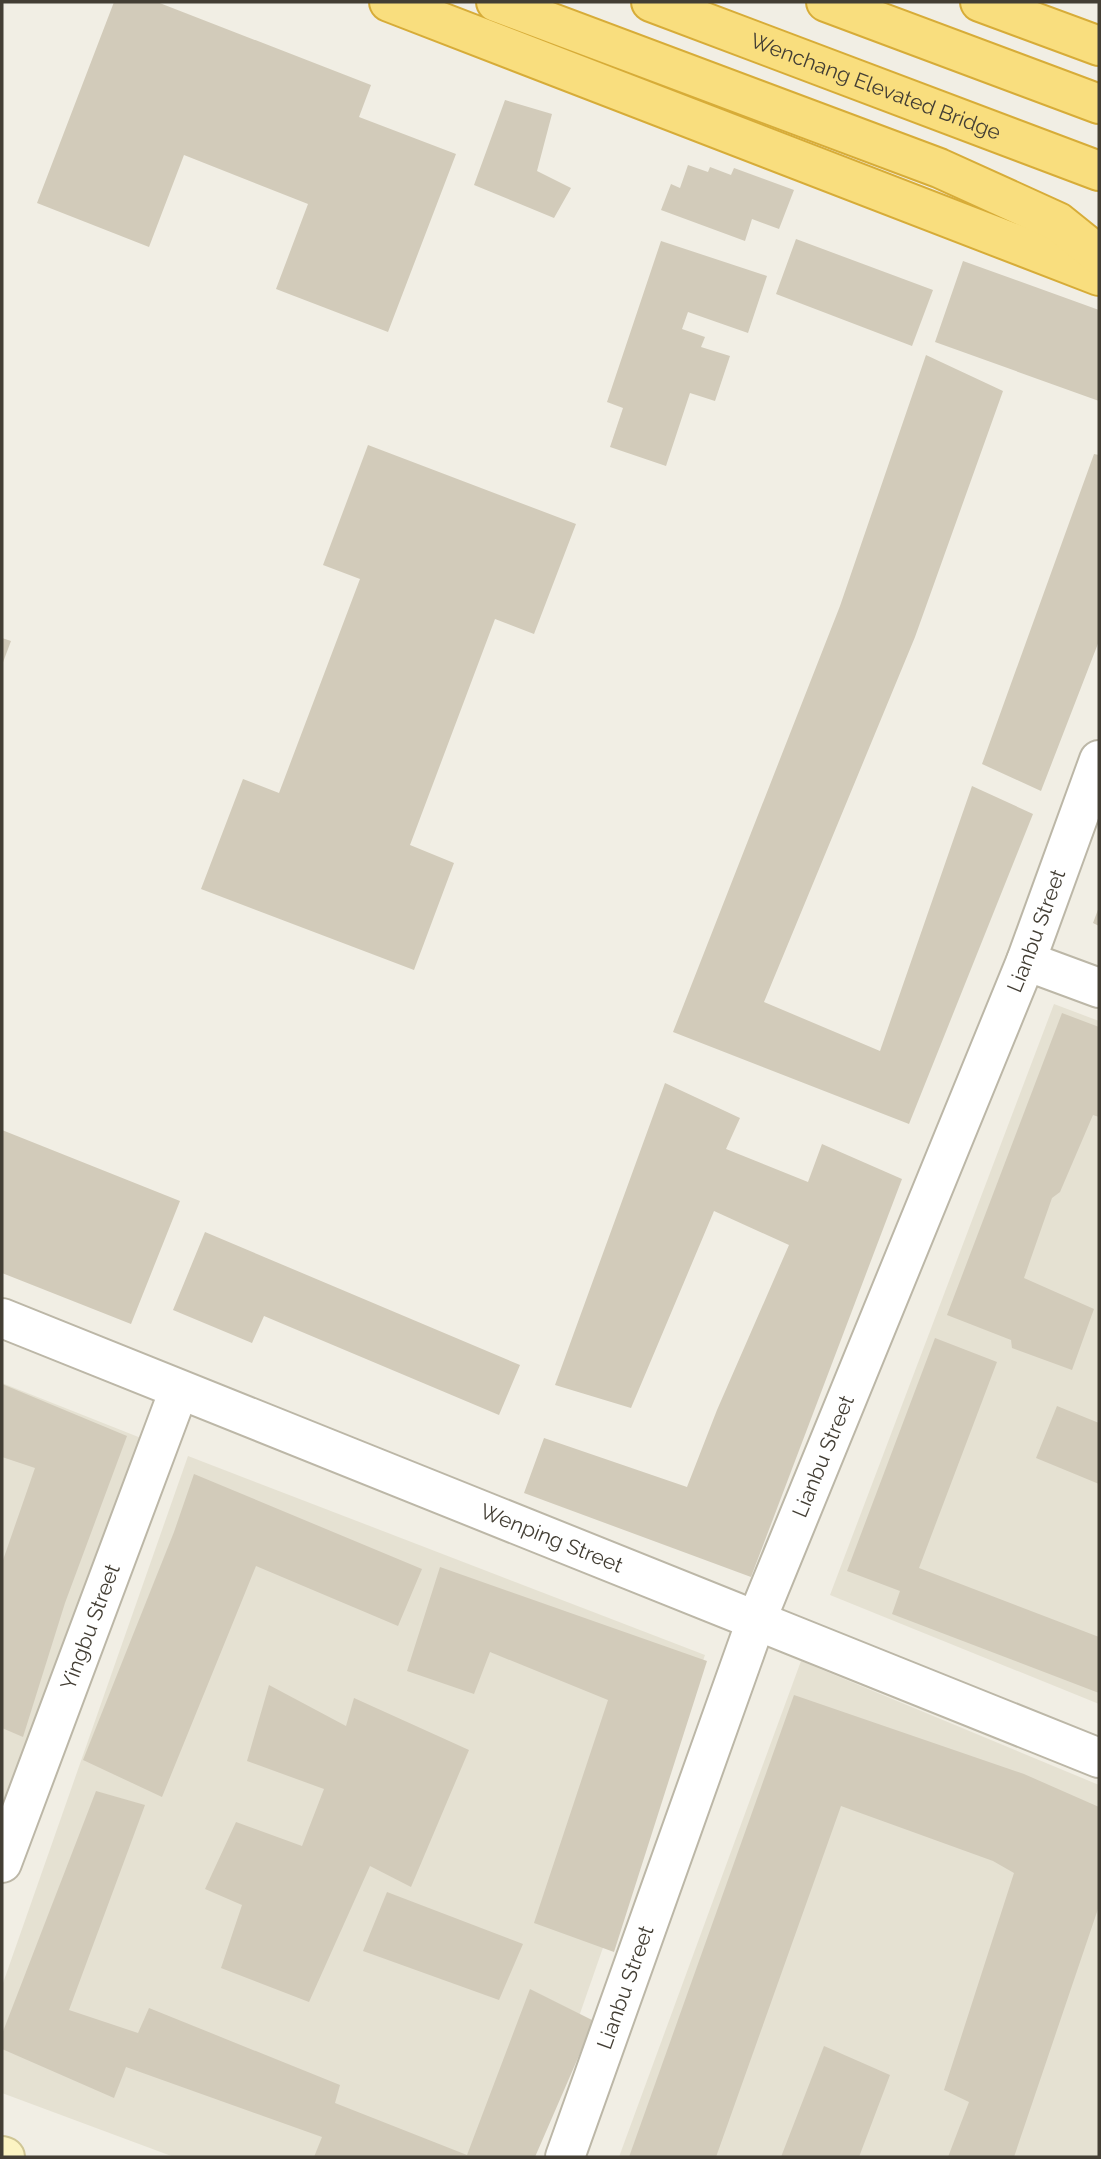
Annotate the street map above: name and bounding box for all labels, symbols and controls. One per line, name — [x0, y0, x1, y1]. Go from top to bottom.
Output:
street label: Wenchang Elevated Bridge — [747, 28, 1004, 145]
street label: Lianbu Street — [1002, 866, 1070, 996]
street label: Lianbu Street — [787, 1391, 859, 1521]
street label: Wenping Street — [477, 1498, 627, 1578]
street label: Yingbu Street — [55, 1560, 125, 1693]
street label: Lianbu Street — [591, 1922, 658, 2053]

